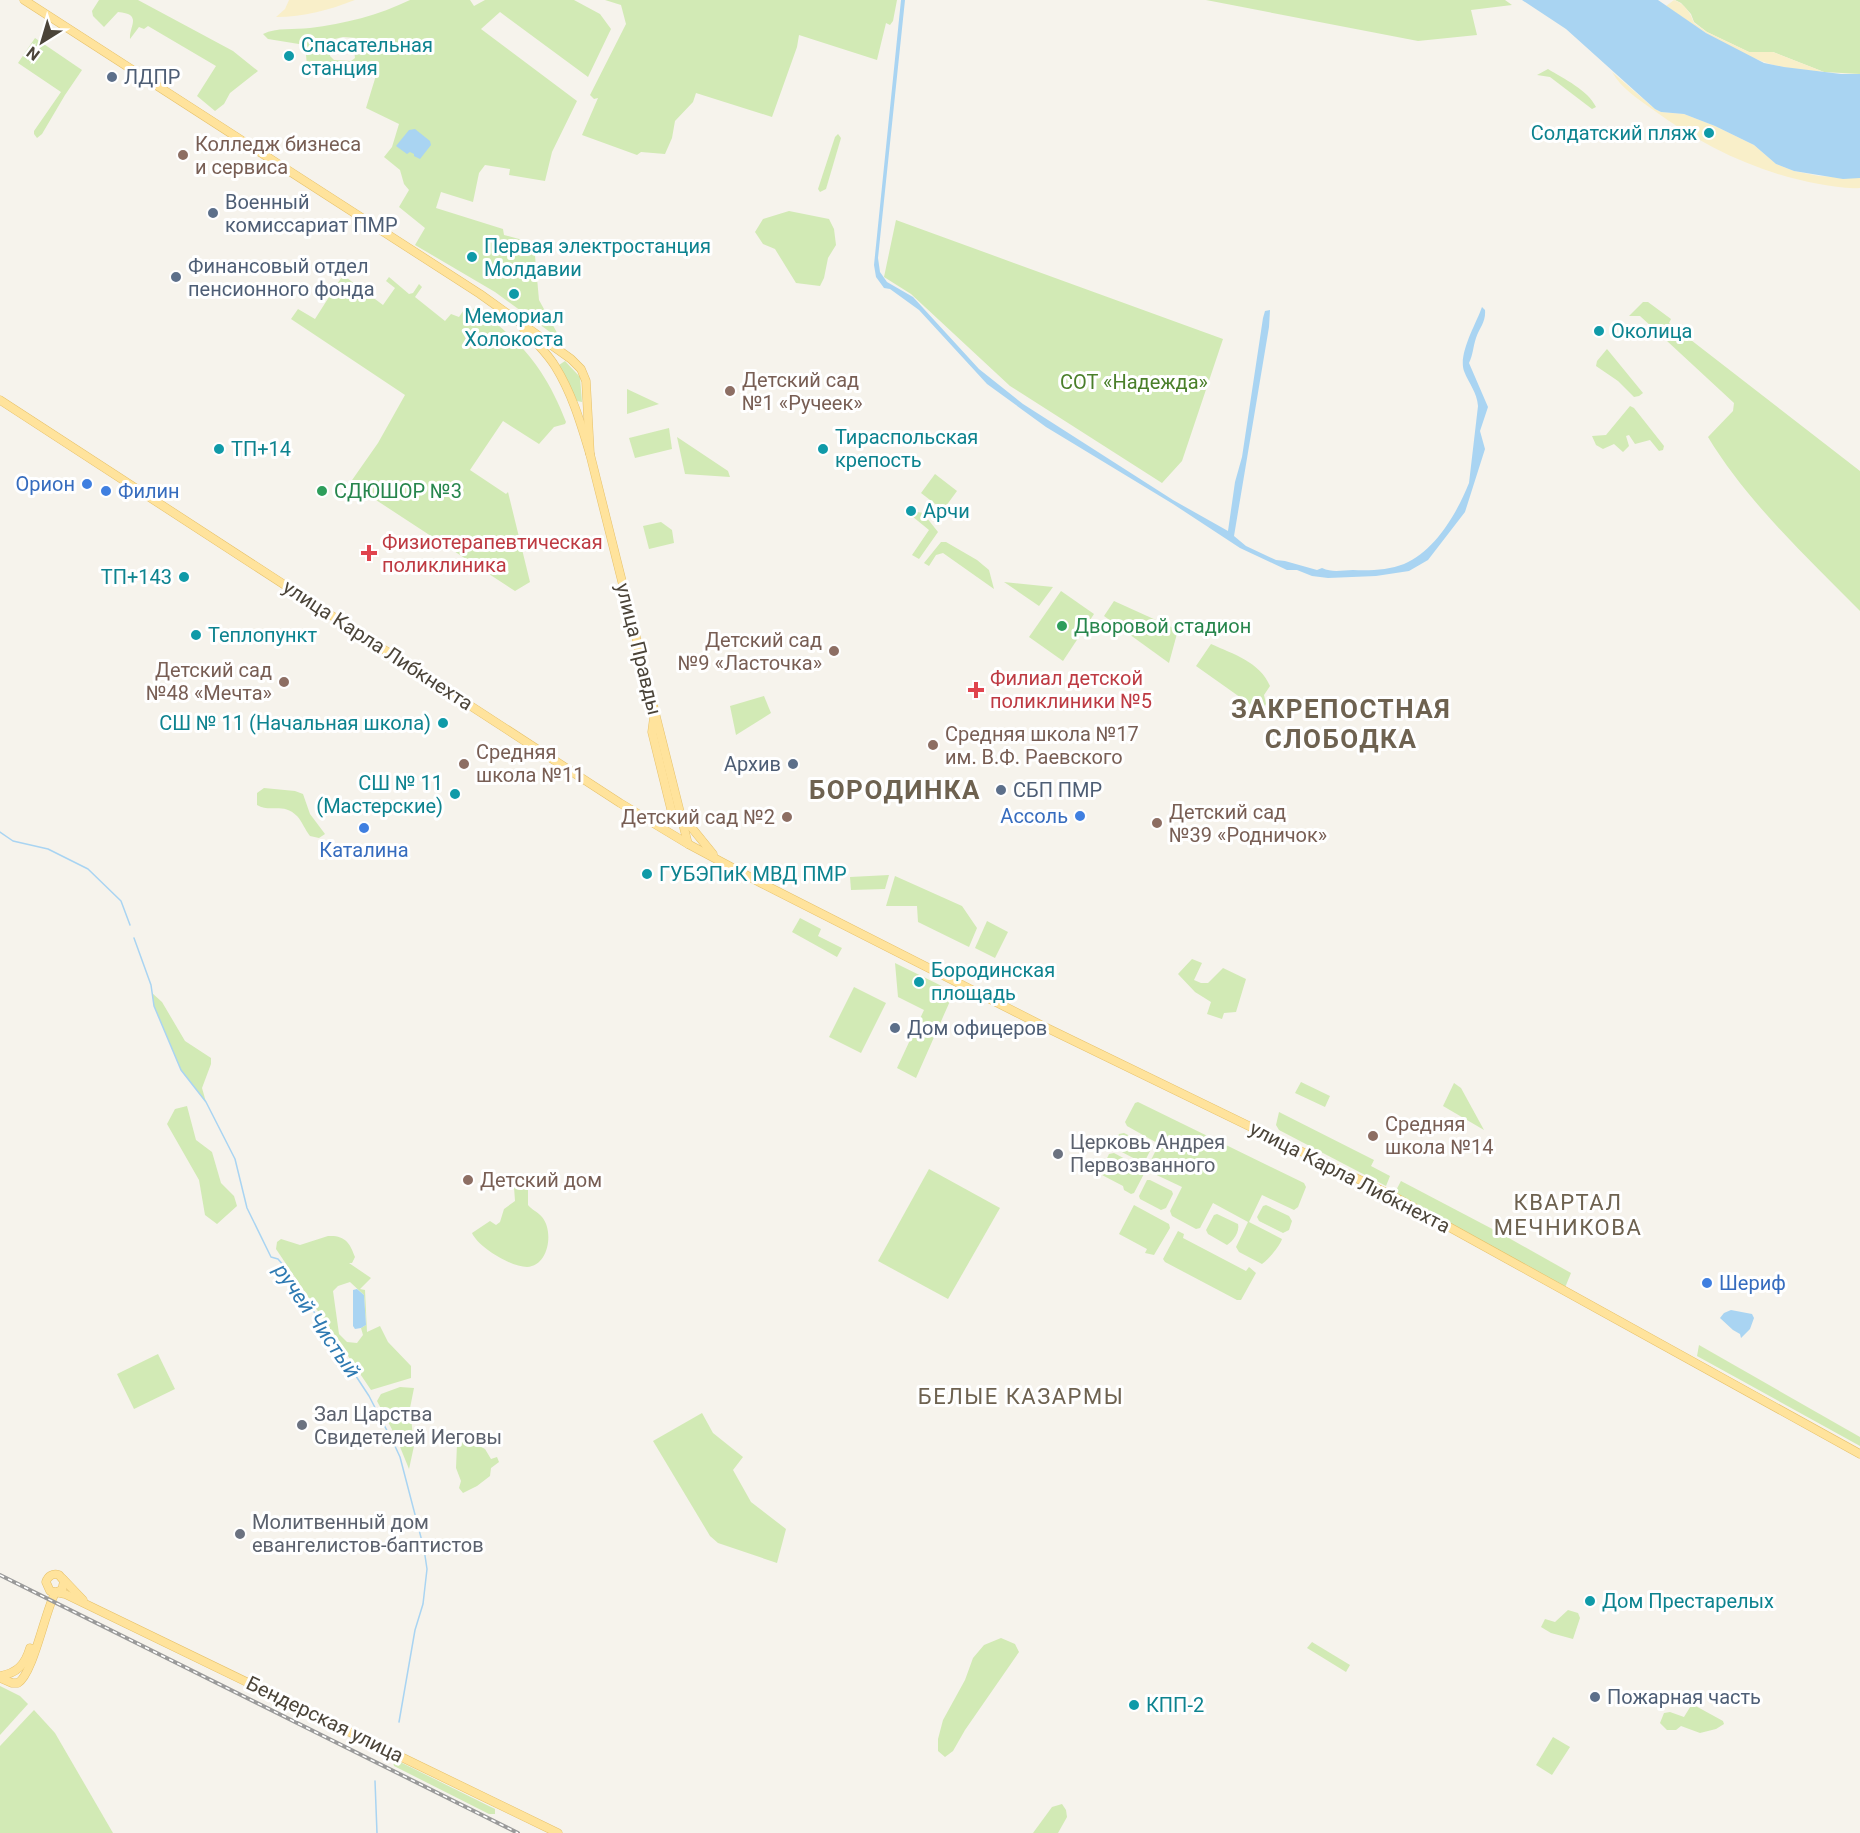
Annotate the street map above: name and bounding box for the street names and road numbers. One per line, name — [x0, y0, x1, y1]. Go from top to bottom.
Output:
street label: улица Карла Либкнехта — [278, 575, 478, 715]
street label: улица Правды — [611, 580, 667, 718]
street label: улица Карла Либкнехта — [1246, 1116, 1454, 1238]
street label: Бендерская улица — [243, 1671, 407, 1767]

